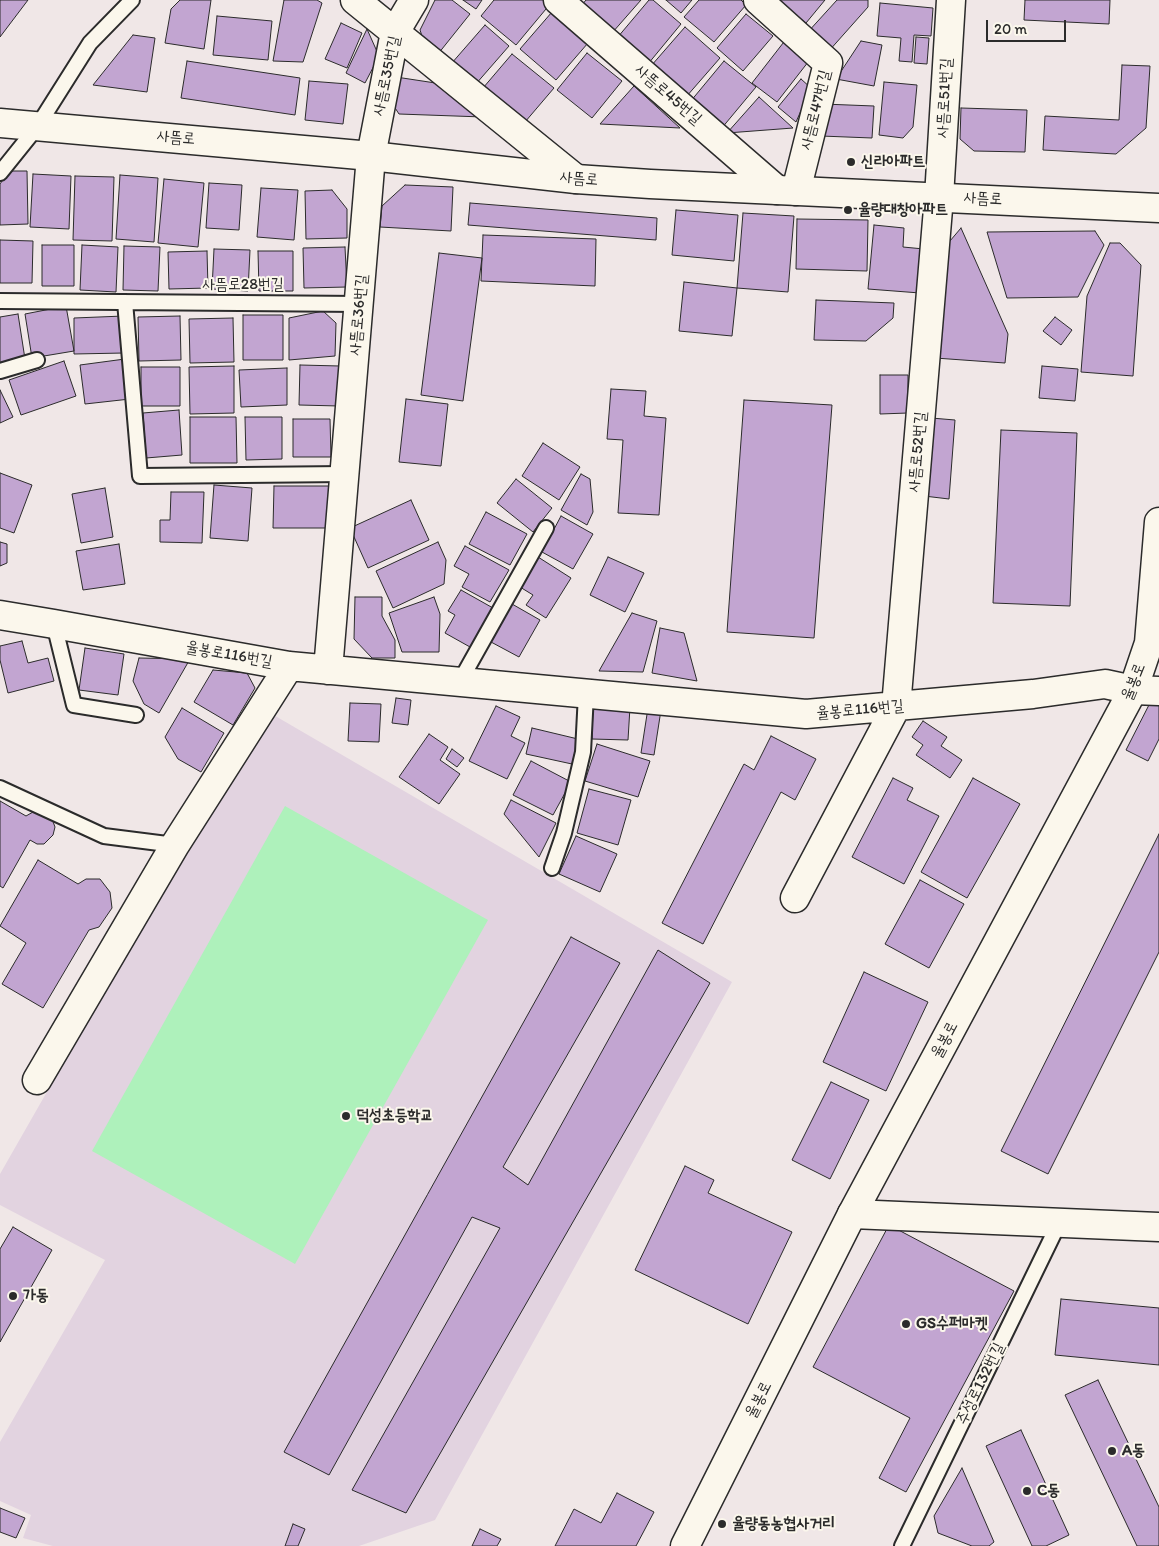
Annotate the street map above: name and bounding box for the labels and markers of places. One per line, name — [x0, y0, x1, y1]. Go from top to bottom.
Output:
place label: 신라아파트 — [861, 152, 925, 172]
marker: 신라아파트 — [845, 156, 857, 168]
place label: 율량대창아파트 — [858, 200, 948, 220]
marker: 율량대창아파트 — [842, 204, 854, 216]
place label: 덕성초등학교 — [356, 1106, 433, 1126]
marker: 덕성초등학교 — [340, 1110, 352, 1122]
place label: 가동 — [23, 1286, 49, 1306]
marker: 가동 — [7, 1290, 19, 1302]
place label: GS수퍼마켓 — [916, 1314, 988, 1334]
marker: GS수퍼마켓 — [900, 1318, 912, 1330]
place label: A동 — [1122, 1441, 1145, 1461]
marker: A동 — [1106, 1445, 1118, 1457]
place label: C동 — [1037, 1481, 1060, 1501]
marker: C동 — [1021, 1485, 1033, 1497]
place label: 율량동농협사거리 — [732, 1514, 835, 1534]
marker: 율량동농협사거리 — [716, 1518, 728, 1530]

